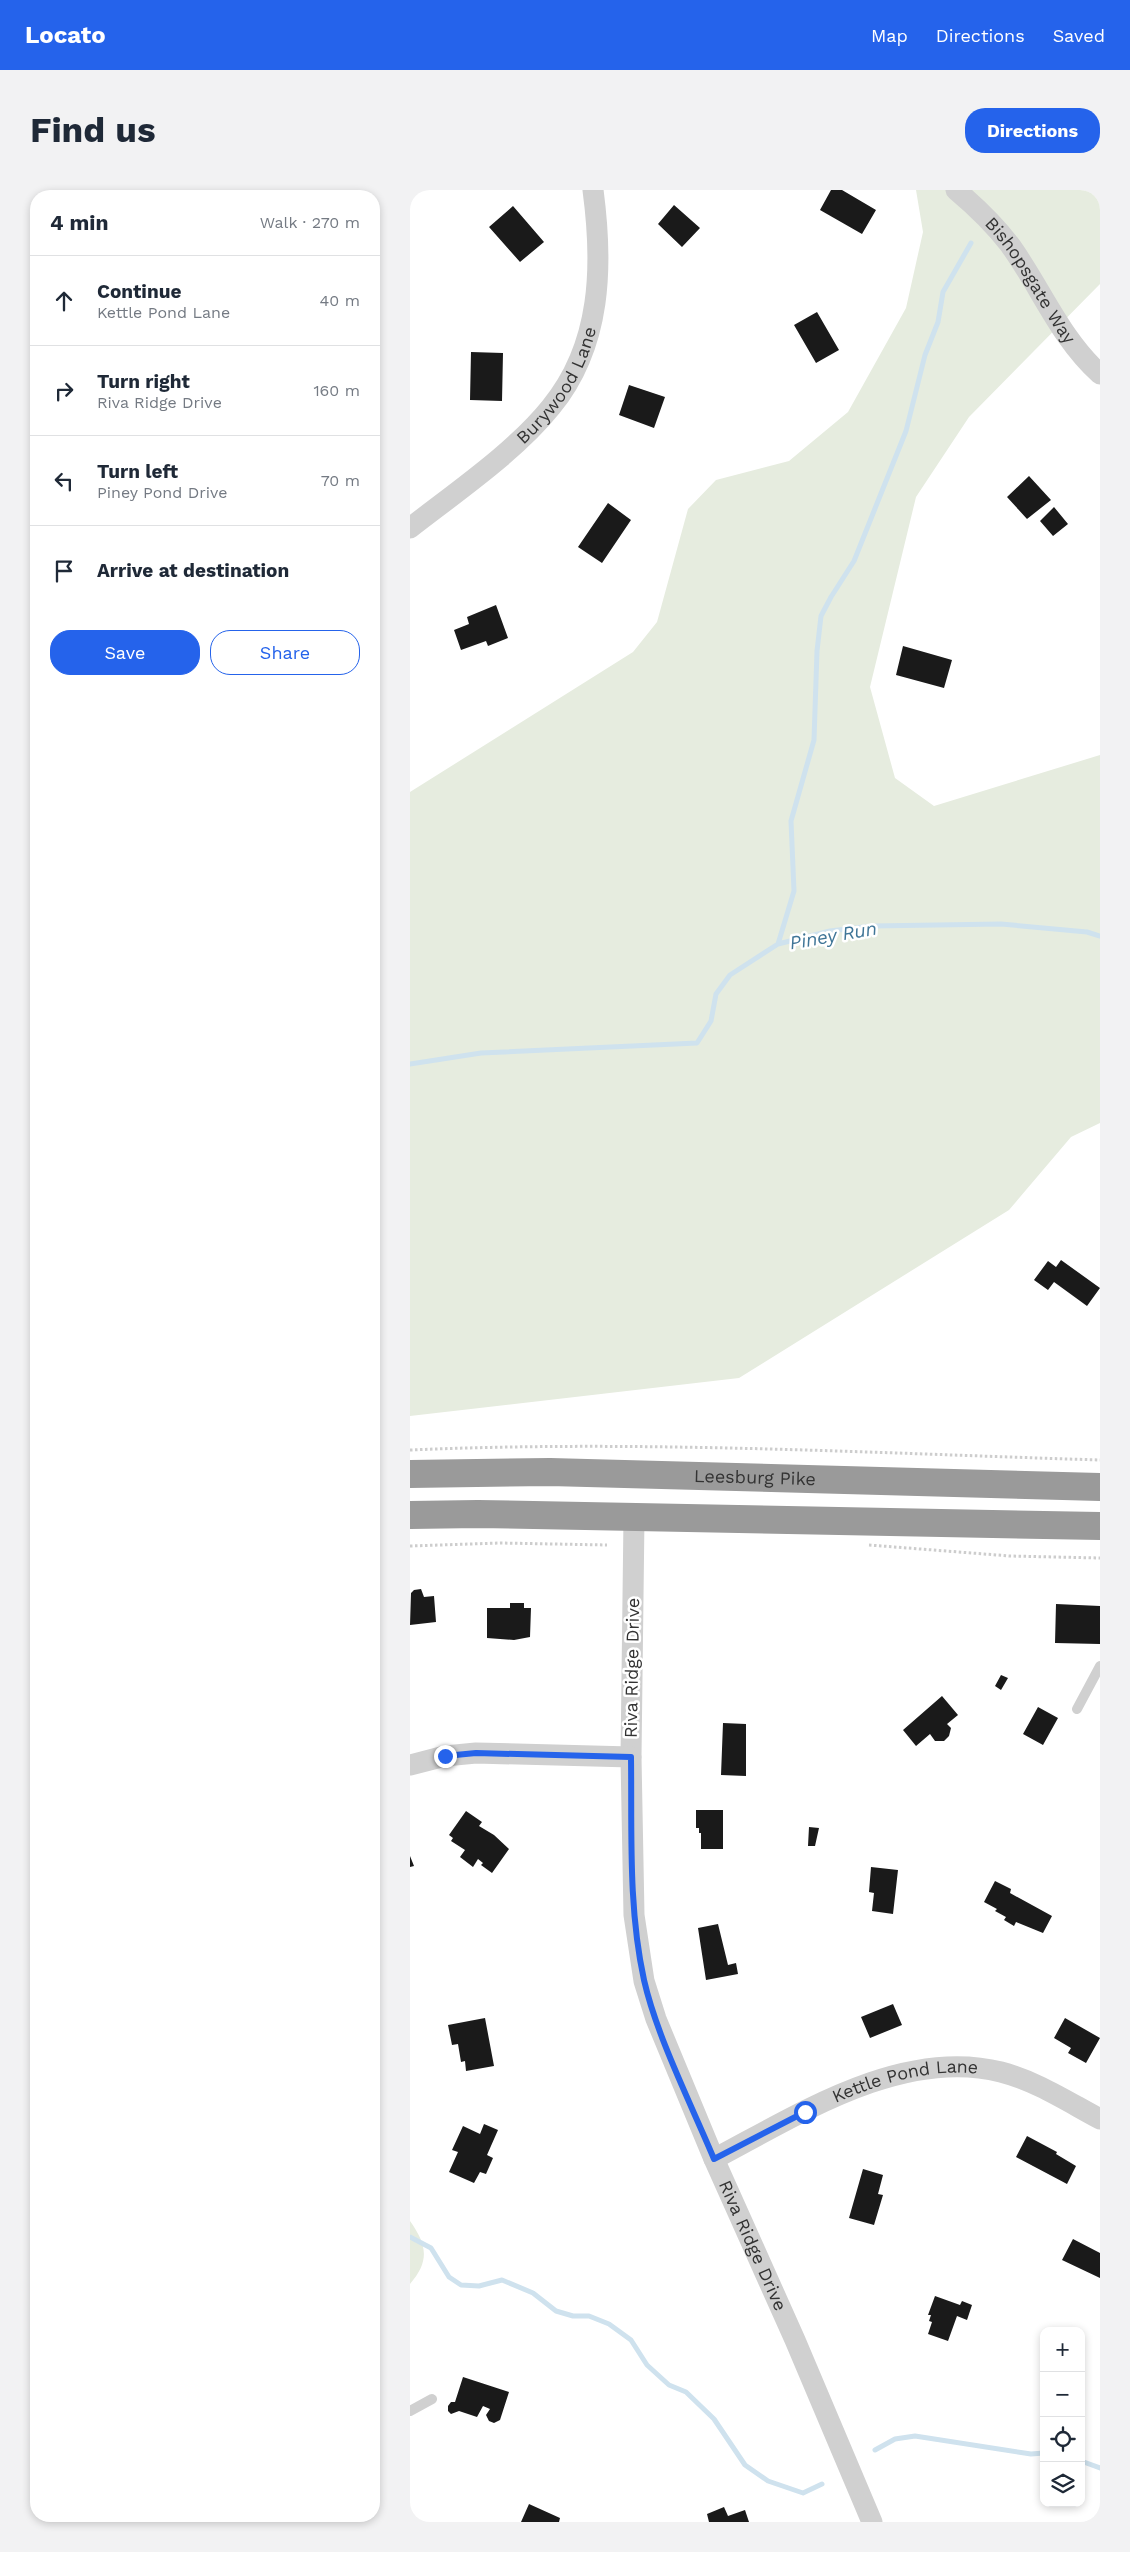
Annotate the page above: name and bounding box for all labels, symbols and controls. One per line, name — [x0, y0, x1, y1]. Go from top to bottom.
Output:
text: Locato — [25, 21, 106, 49]
text: Map — [871, 25, 908, 46]
text: Directions — [936, 25, 1025, 46]
text: Saved — [1053, 25, 1105, 46]
button: Directions — [965, 108, 1100, 153]
text: Find us — [30, 109, 156, 151]
text: 4 min — [50, 210, 108, 235]
text: Walk · 270 m — [260, 213, 360, 232]
street label: Bishopsgate Way — [981, 213, 1081, 348]
text: Continue — [97, 280, 181, 303]
icon: ahead — [50, 287, 78, 315]
text: 40 m — [320, 291, 360, 310]
text: Kettle Pond Lane — [97, 303, 230, 322]
street label: Burywood Lane — [512, 324, 600, 448]
text: Turn right — [97, 370, 190, 393]
icon: right — [50, 377, 78, 405]
text: 160 m — [313, 381, 360, 400]
text: Riva Ridge Drive — [97, 393, 222, 412]
text: Turn left — [97, 460, 178, 483]
icon: left — [50, 467, 78, 495]
text: 70 m — [321, 471, 360, 490]
text: Piney Pond Drive — [97, 483, 227, 502]
icon: arrive — [50, 557, 78, 585]
text: Arrive at destination — [97, 559, 289, 582]
button: Save — [50, 630, 200, 675]
button: Share — [210, 630, 360, 675]
water label: Piney Run — [788, 916, 879, 954]
street label: Leesburg Pike — [694, 1465, 816, 1489]
street label: Riva Ridge Drive — [620, 1598, 643, 1738]
route end — [434, 1745, 457, 1768]
street label: Kettle Pond Lane — [829, 2056, 979, 2107]
route start — [794, 2101, 817, 2124]
street label: Riva Ridge Drive — [715, 2177, 791, 2314]
map controls — [1040, 2327, 1085, 2507]
button: + — [1040, 2327, 1085, 2372]
button: − — [1040, 2372, 1085, 2417]
button: locate — [1040, 2417, 1085, 2462]
button: layers — [1040, 2462, 1085, 2507]

